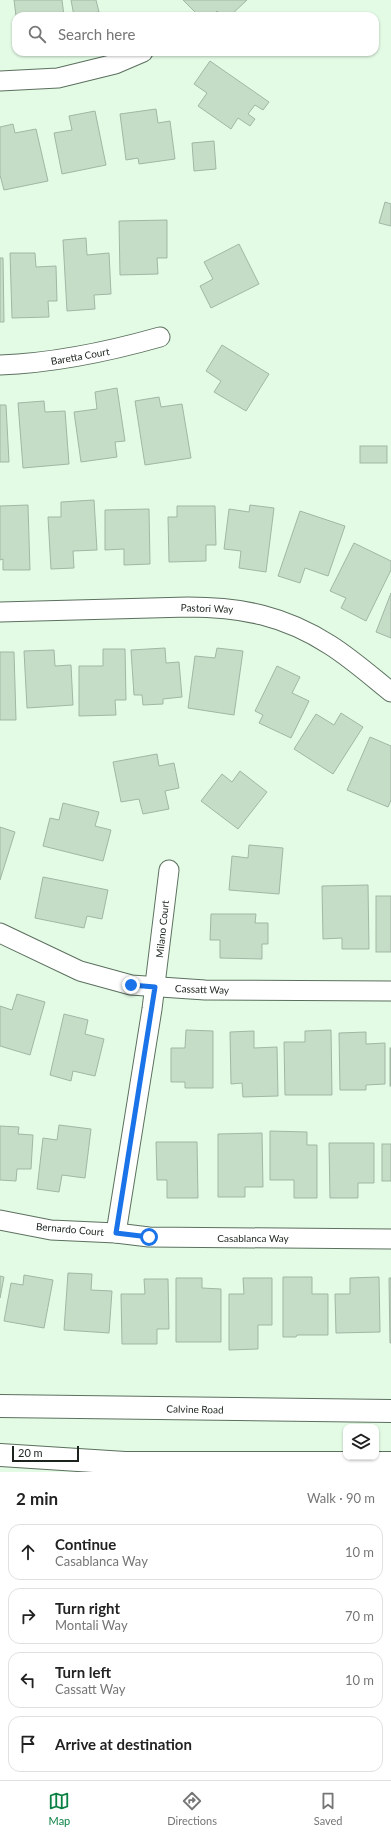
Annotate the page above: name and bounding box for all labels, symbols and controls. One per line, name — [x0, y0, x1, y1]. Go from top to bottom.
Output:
search box — [12, 12, 379, 56]
icon: search — [26, 23, 48, 45]
text: Search here — [58, 25, 135, 43]
street label: Baretta Court — [50, 345, 111, 367]
street label: Pastori Way — [180, 601, 234, 615]
street label: Milano Court — [153, 899, 171, 958]
route end — [122, 976, 140, 994]
street label: Cassatt Way — [175, 982, 230, 996]
street label: Bernardo Court — [36, 1220, 105, 1238]
route start — [140, 1228, 158, 1246]
street label: Casablanca Way — [217, 1232, 290, 1244]
street label: Calvine Road — [166, 1403, 224, 1415]
map controls — [343, 1424, 379, 1460]
button: layers — [343, 1424, 379, 1460]
scale bar — [12, 1444, 79, 1463]
text: 20 m — [18, 1446, 43, 1459]
text: 2 min — [16, 1488, 58, 1509]
text: Walk · 90 m — [307, 1490, 375, 1506]
text: Continue — [55, 1535, 116, 1553]
icon: ahead — [17, 1541, 39, 1563]
text: 10 m — [345, 1544, 374, 1560]
text: Casablanca Way — [55, 1553, 148, 1569]
text: Turn right — [55, 1599, 120, 1617]
icon: right — [17, 1605, 39, 1627]
text: 70 m — [345, 1608, 374, 1624]
text: Montali Way — [55, 1617, 128, 1633]
text: Turn left — [55, 1663, 111, 1681]
icon: left — [17, 1669, 39, 1691]
text: 10 m — [345, 1672, 374, 1688]
text: Cassatt Way — [55, 1681, 126, 1697]
icon: arrive — [17, 1733, 39, 1755]
text: Arrive at destination — [55, 1735, 192, 1753]
tab: Map — [48, 1790, 70, 1827]
tab: Directions — [167, 1790, 217, 1827]
tab: Saved — [314, 1790, 343, 1827]

